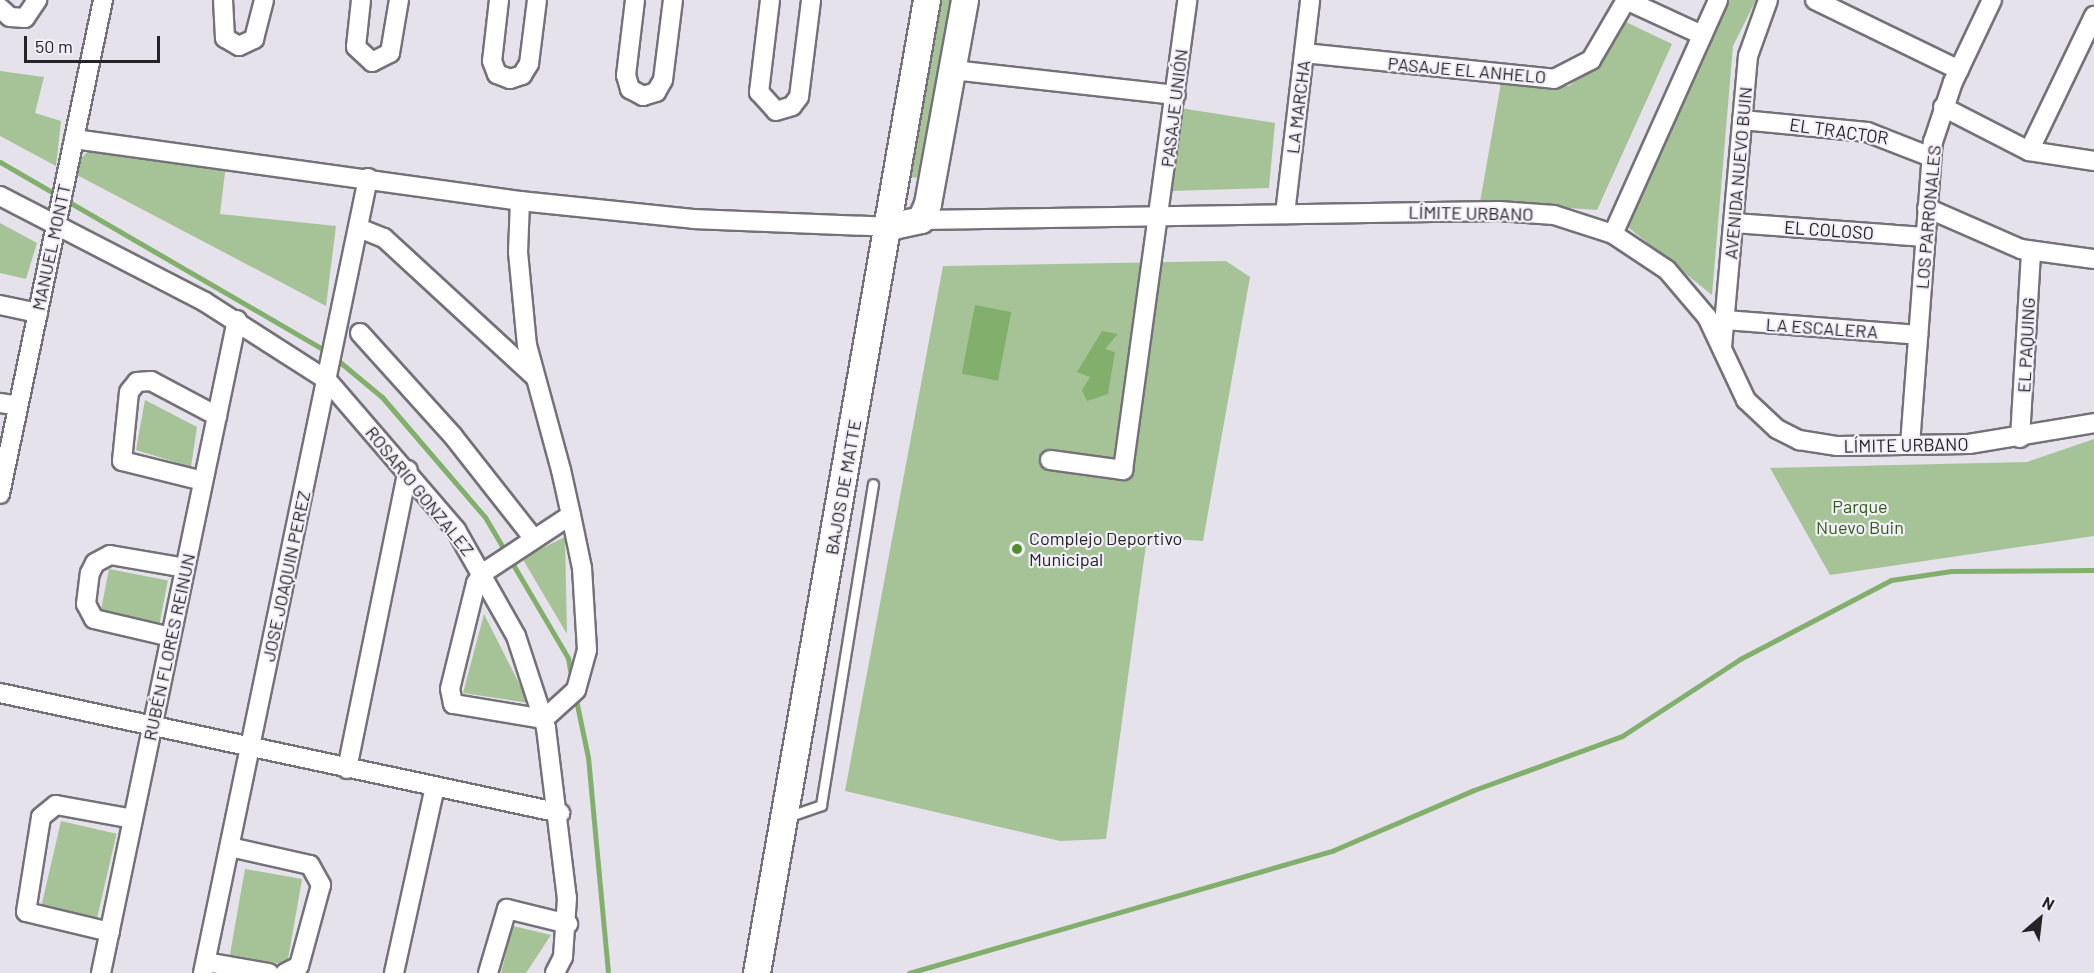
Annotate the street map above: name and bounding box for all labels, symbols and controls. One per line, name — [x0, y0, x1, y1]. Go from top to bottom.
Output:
scale bar — [27, 24, 164, 62]
text: 50 m — [35, 35, 73, 57]
street label: PASAJE UNIÓN — [1156, 48, 1192, 168]
street label: PASAJE EL ANHELO — [1387, 52, 1547, 88]
street label: LA MARCHA — [1282, 59, 1314, 155]
street label: AVENIDA NUEVO BUIN — [1720, 86, 1756, 260]
street label: EL TRACTOR — [1788, 113, 1890, 149]
street label: LOS PARRONALES — [1911, 144, 1945, 290]
street label: MANUEL MONTT — [27, 182, 75, 312]
street label: LÍMITE URBANO — [1408, 201, 1534, 225]
street label: EL COLOSO — [1783, 216, 1875, 244]
street label: EL PAQUING — [2013, 297, 2039, 393]
street label: LA ESCALERA — [1765, 313, 1879, 343]
street label: BAJOS DE MATTE — [820, 418, 866, 556]
street label: ROSARIO GONZALEZ — [361, 422, 479, 560]
street label: LÍMITE URBANO — [1843, 433, 1969, 457]
street label: JOSE JOAQUIN PEREZ — [257, 489, 315, 663]
park label: Parque Nuevo Buin — [1816, 496, 1904, 538]
place label: Complejo Deportivo Municipal — [1029, 528, 1182, 570]
marker: Complejo Deportivo Municipal — [1010, 542, 1024, 556]
street label: RUBÉN FLORES REINUN — [139, 551, 199, 743]
north arrow — [2010, 889, 2070, 949]
text: N — [2040, 892, 2058, 914]

